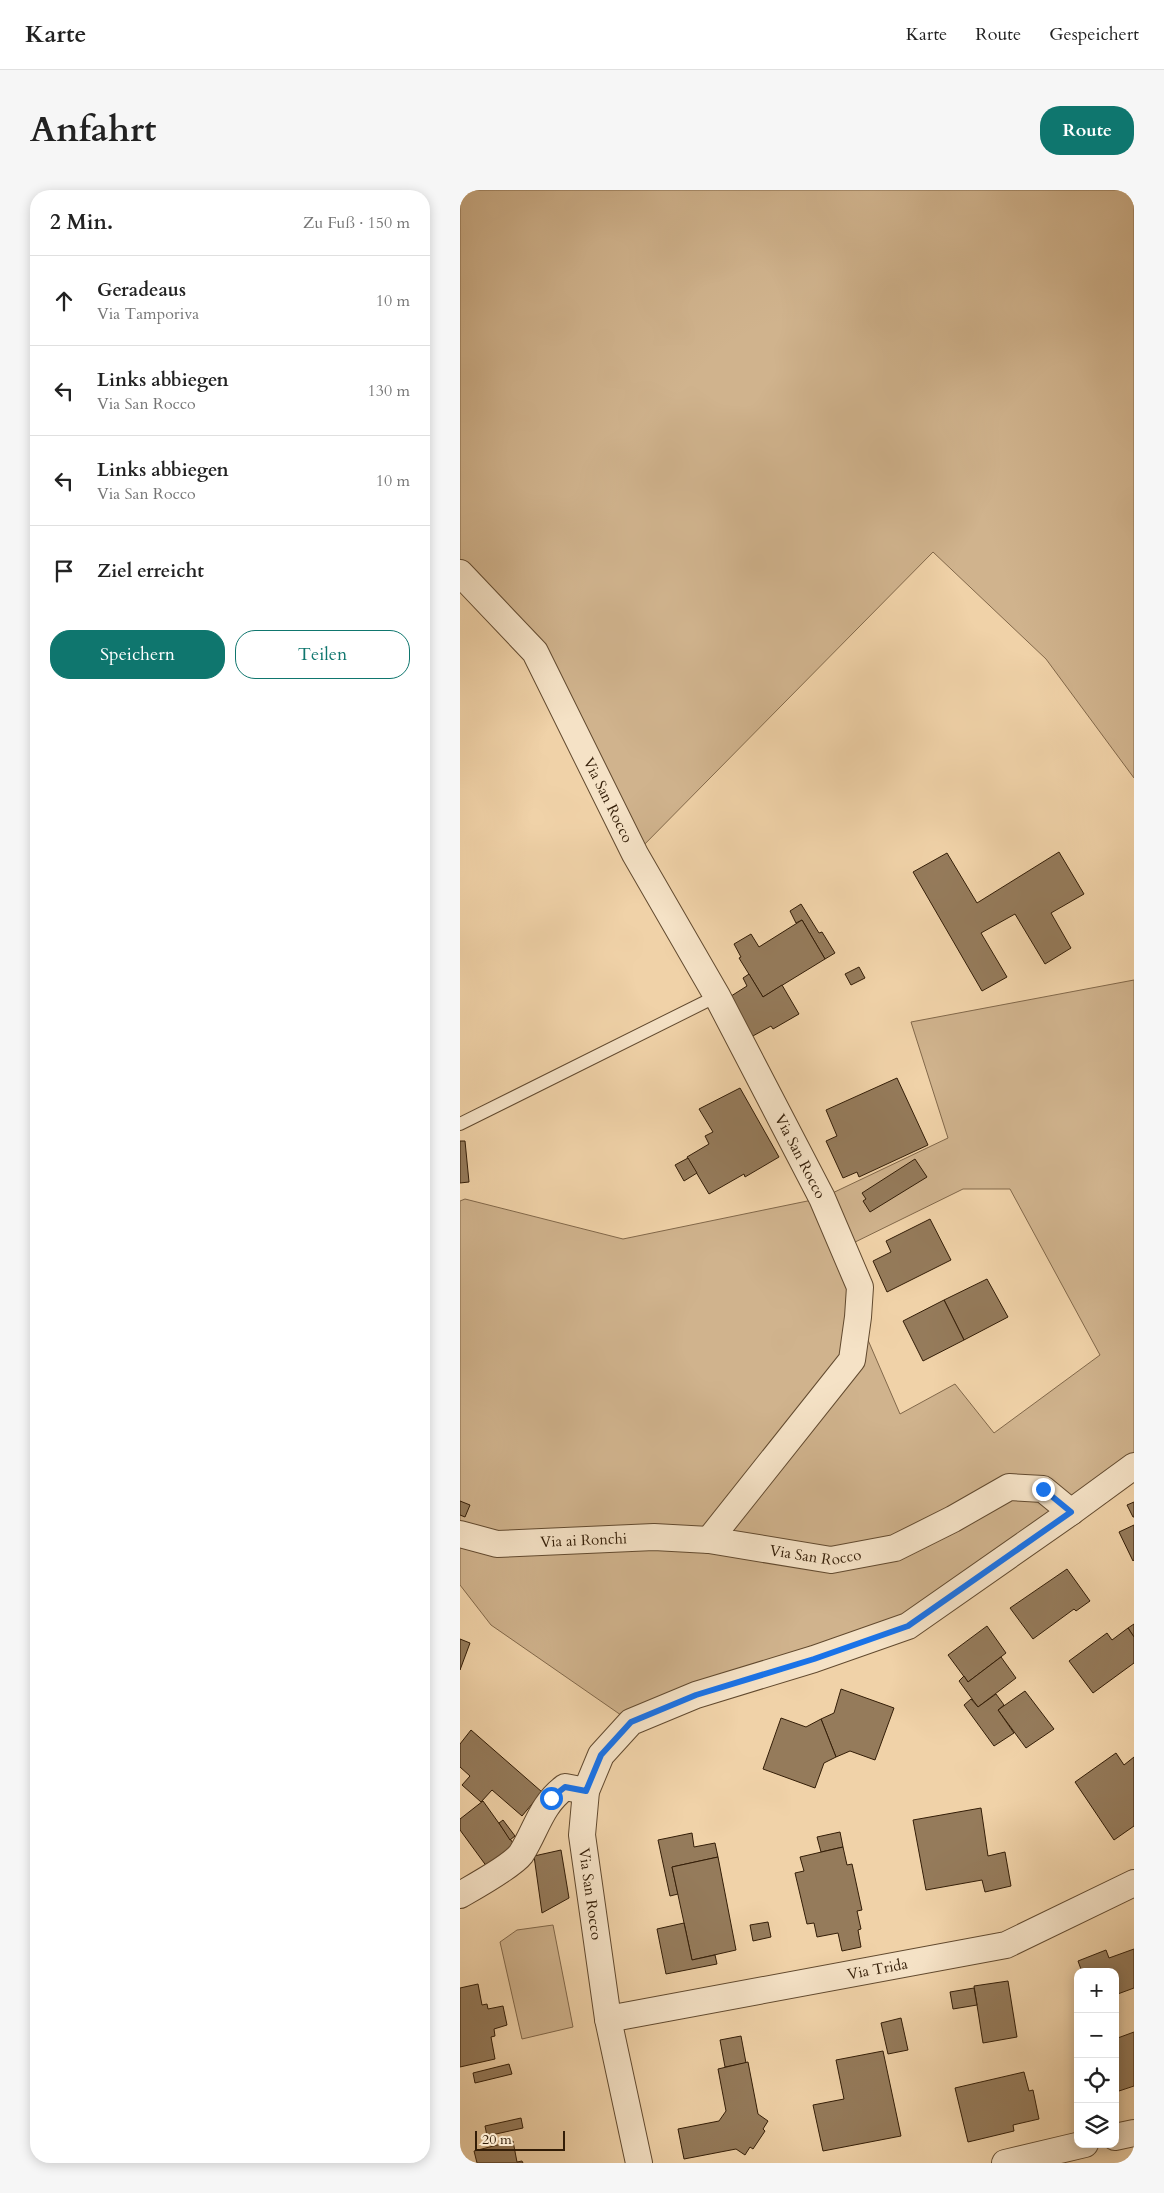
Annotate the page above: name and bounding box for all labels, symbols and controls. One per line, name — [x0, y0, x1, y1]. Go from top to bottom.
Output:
text: Karte — [25, 18, 86, 51]
text: Karte — [906, 22, 947, 47]
text: Route — [975, 22, 1021, 47]
text: Gespeichert — [1049, 22, 1139, 47]
text: Anfahrt — [30, 106, 156, 154]
button: Route — [1040, 106, 1134, 155]
text: 2 Min. — [50, 208, 113, 237]
text: Zu Fuß · 150 m — [303, 212, 410, 234]
text: Geradeaus — [97, 277, 186, 303]
icon: ahead — [50, 287, 78, 315]
text: 10 m — [376, 290, 410, 312]
text: Via Tamporiva — [97, 303, 199, 325]
text: Links abbiegen — [97, 367, 229, 393]
icon: left — [50, 377, 78, 405]
text: 130 m — [368, 380, 410, 402]
text: Via San Rocco — [97, 393, 196, 415]
text: Links abbiegen — [97, 457, 229, 483]
icon: left — [50, 467, 78, 495]
text: 10 m — [376, 470, 410, 492]
text: Via San Rocco — [97, 483, 196, 505]
icon: arrive — [50, 557, 78, 585]
text: Ziel erreicht — [97, 558, 204, 584]
button: Speichern — [50, 630, 225, 679]
button: Teilen — [235, 630, 410, 679]
street label: Via San Rocco — [579, 754, 638, 846]
street label: Via San Rocco — [770, 1111, 831, 1202]
route end — [1032, 1478, 1055, 1501]
street label: Via ai Ronchi — [540, 1528, 627, 1552]
street label: Via San Rocco — [768, 1540, 863, 1570]
route start — [540, 1787, 563, 1810]
street label: Via San Rocco — [574, 1847, 607, 1941]
street label: Via Trida — [846, 1953, 910, 1984]
map controls — [1074, 1968, 1119, 2148]
button: + — [1074, 1968, 1119, 2013]
button: − — [1074, 2013, 1119, 2058]
button: locate — [1074, 2058, 1119, 2103]
button: layers — [1074, 2103, 1119, 2148]
scale bar — [475, 2128, 565, 2151]
text: 20 m — [482, 2130, 512, 2149]

